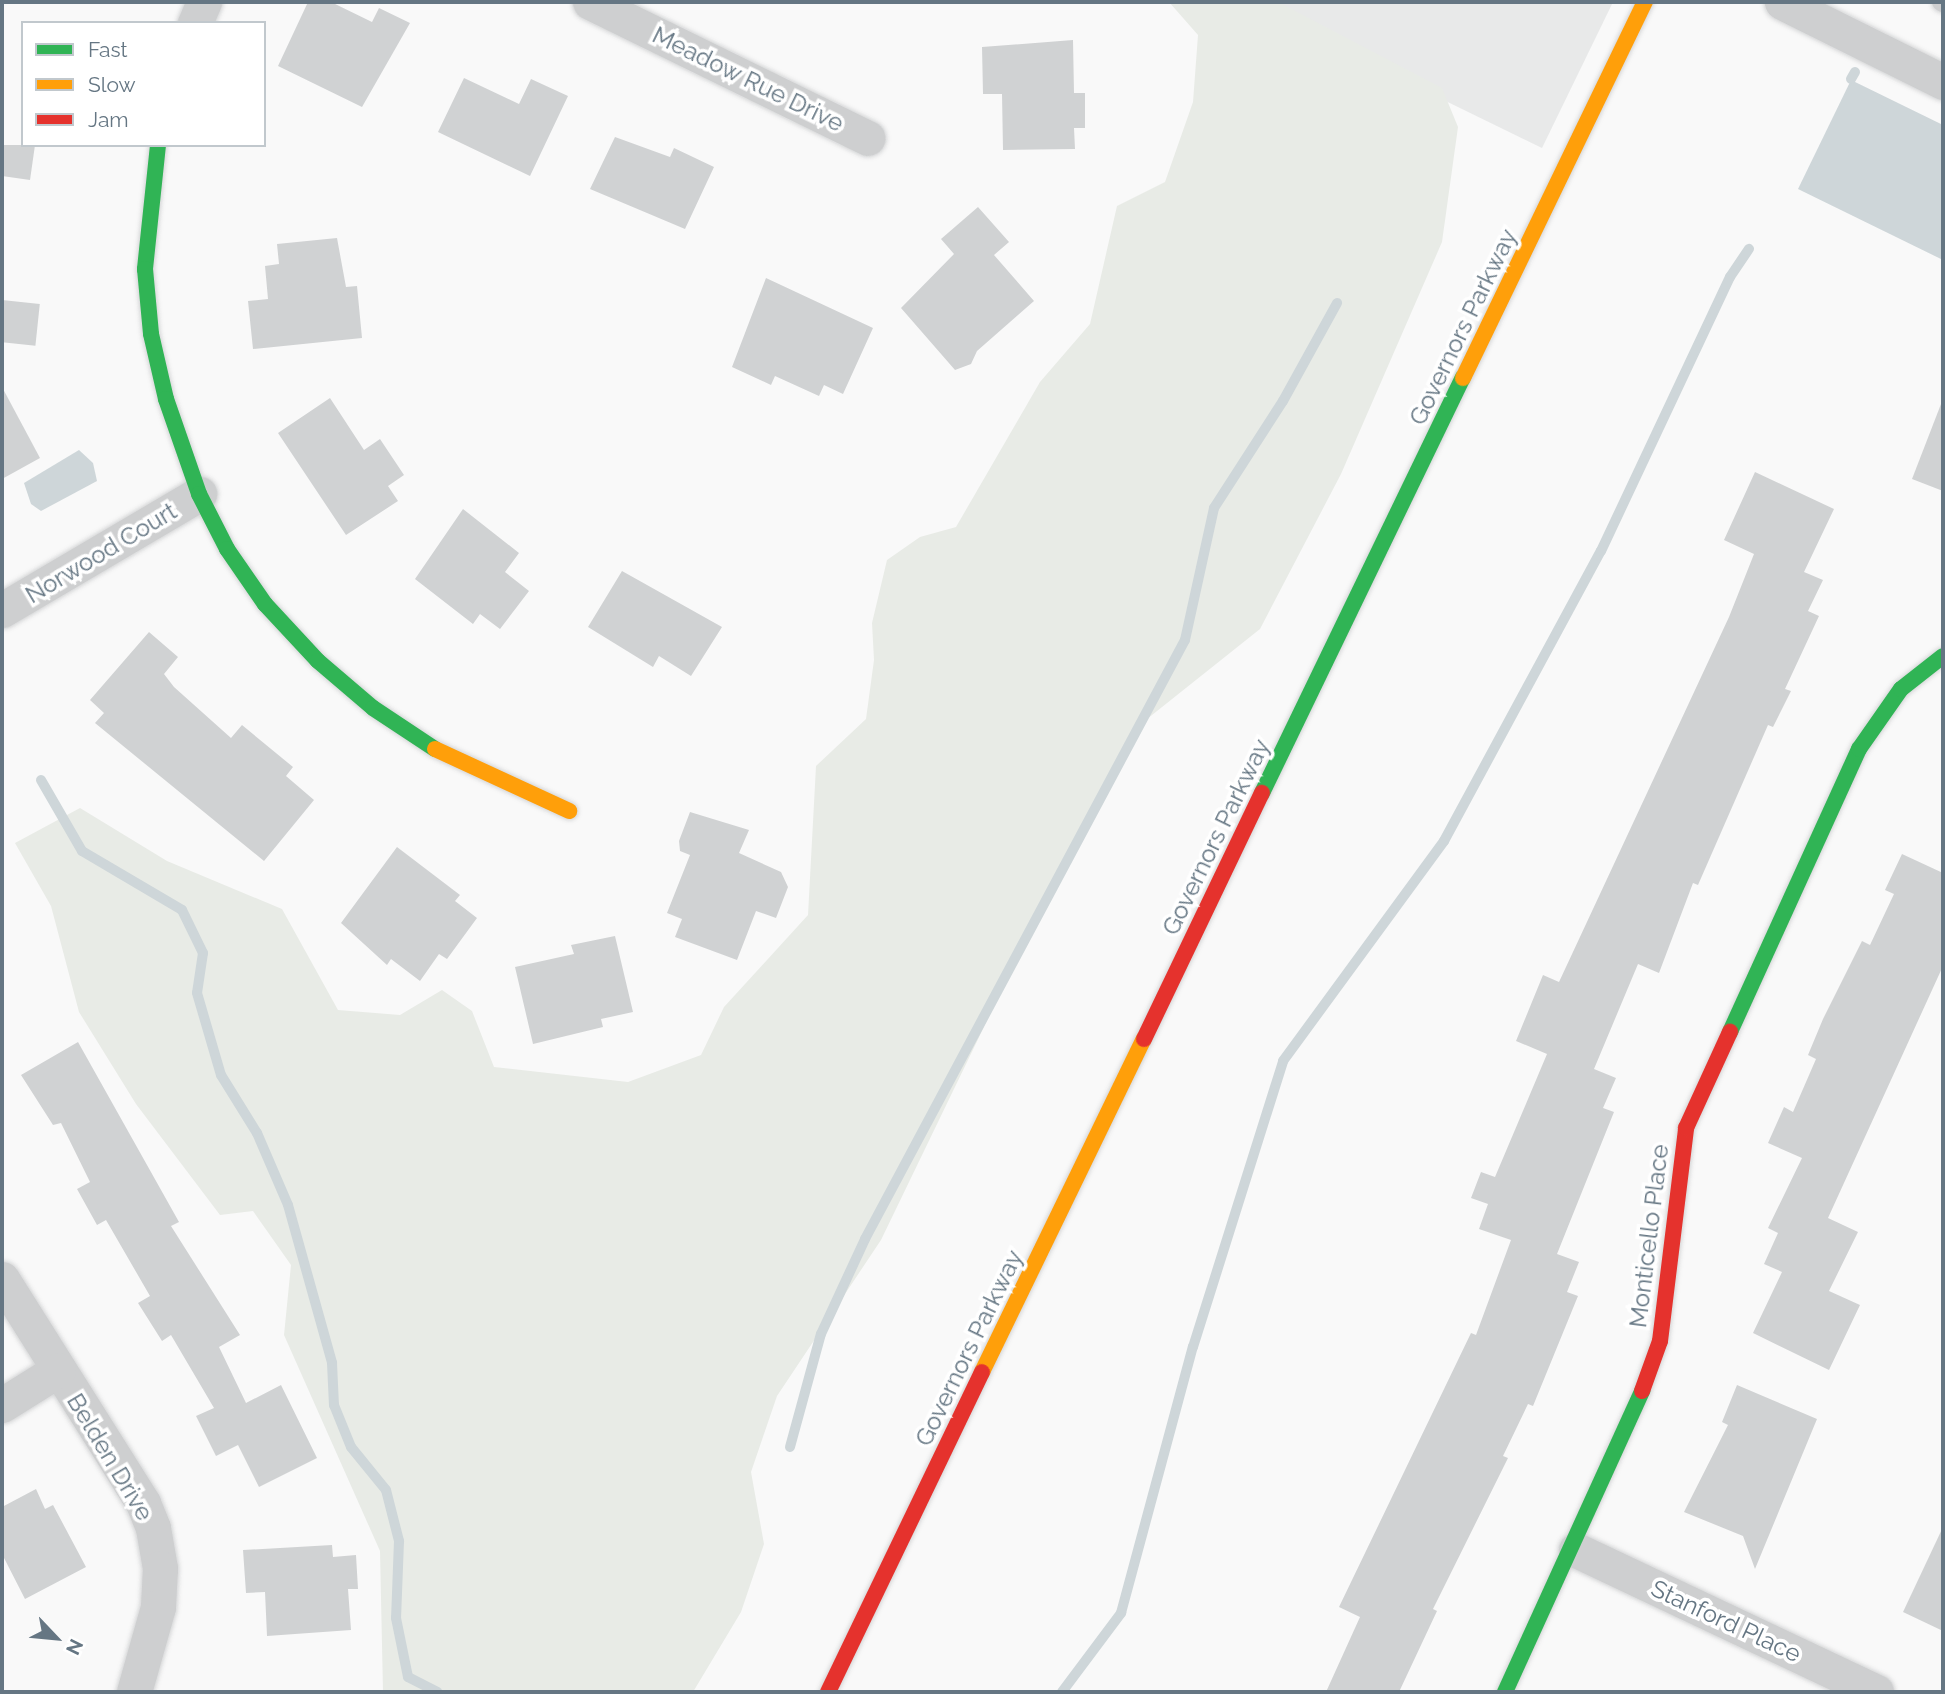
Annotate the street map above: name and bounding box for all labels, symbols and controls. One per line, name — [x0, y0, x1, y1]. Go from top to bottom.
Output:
street label: Meadow Rue Drive — [647, 20, 849, 138]
legend — [21, 21, 266, 147]
text: Fast — [88, 37, 128, 62]
text: Slow — [88, 72, 136, 97]
text: Jam — [88, 107, 129, 132]
street label: Governors Parkway — [1403, 224, 1523, 430]
street label: Norwood Court — [20, 497, 182, 609]
street label: Governors Parkway — [1156, 734, 1276, 940]
street label: Monticello Place — [1623, 1143, 1675, 1329]
street label: Governors Parkway — [909, 1245, 1029, 1451]
street label: Belden Drive — [61, 1388, 159, 1526]
street label: Stanford Place — [1647, 1574, 1805, 1668]
north arrow — [21, 1603, 91, 1673]
text: N — [62, 1636, 88, 1659]

